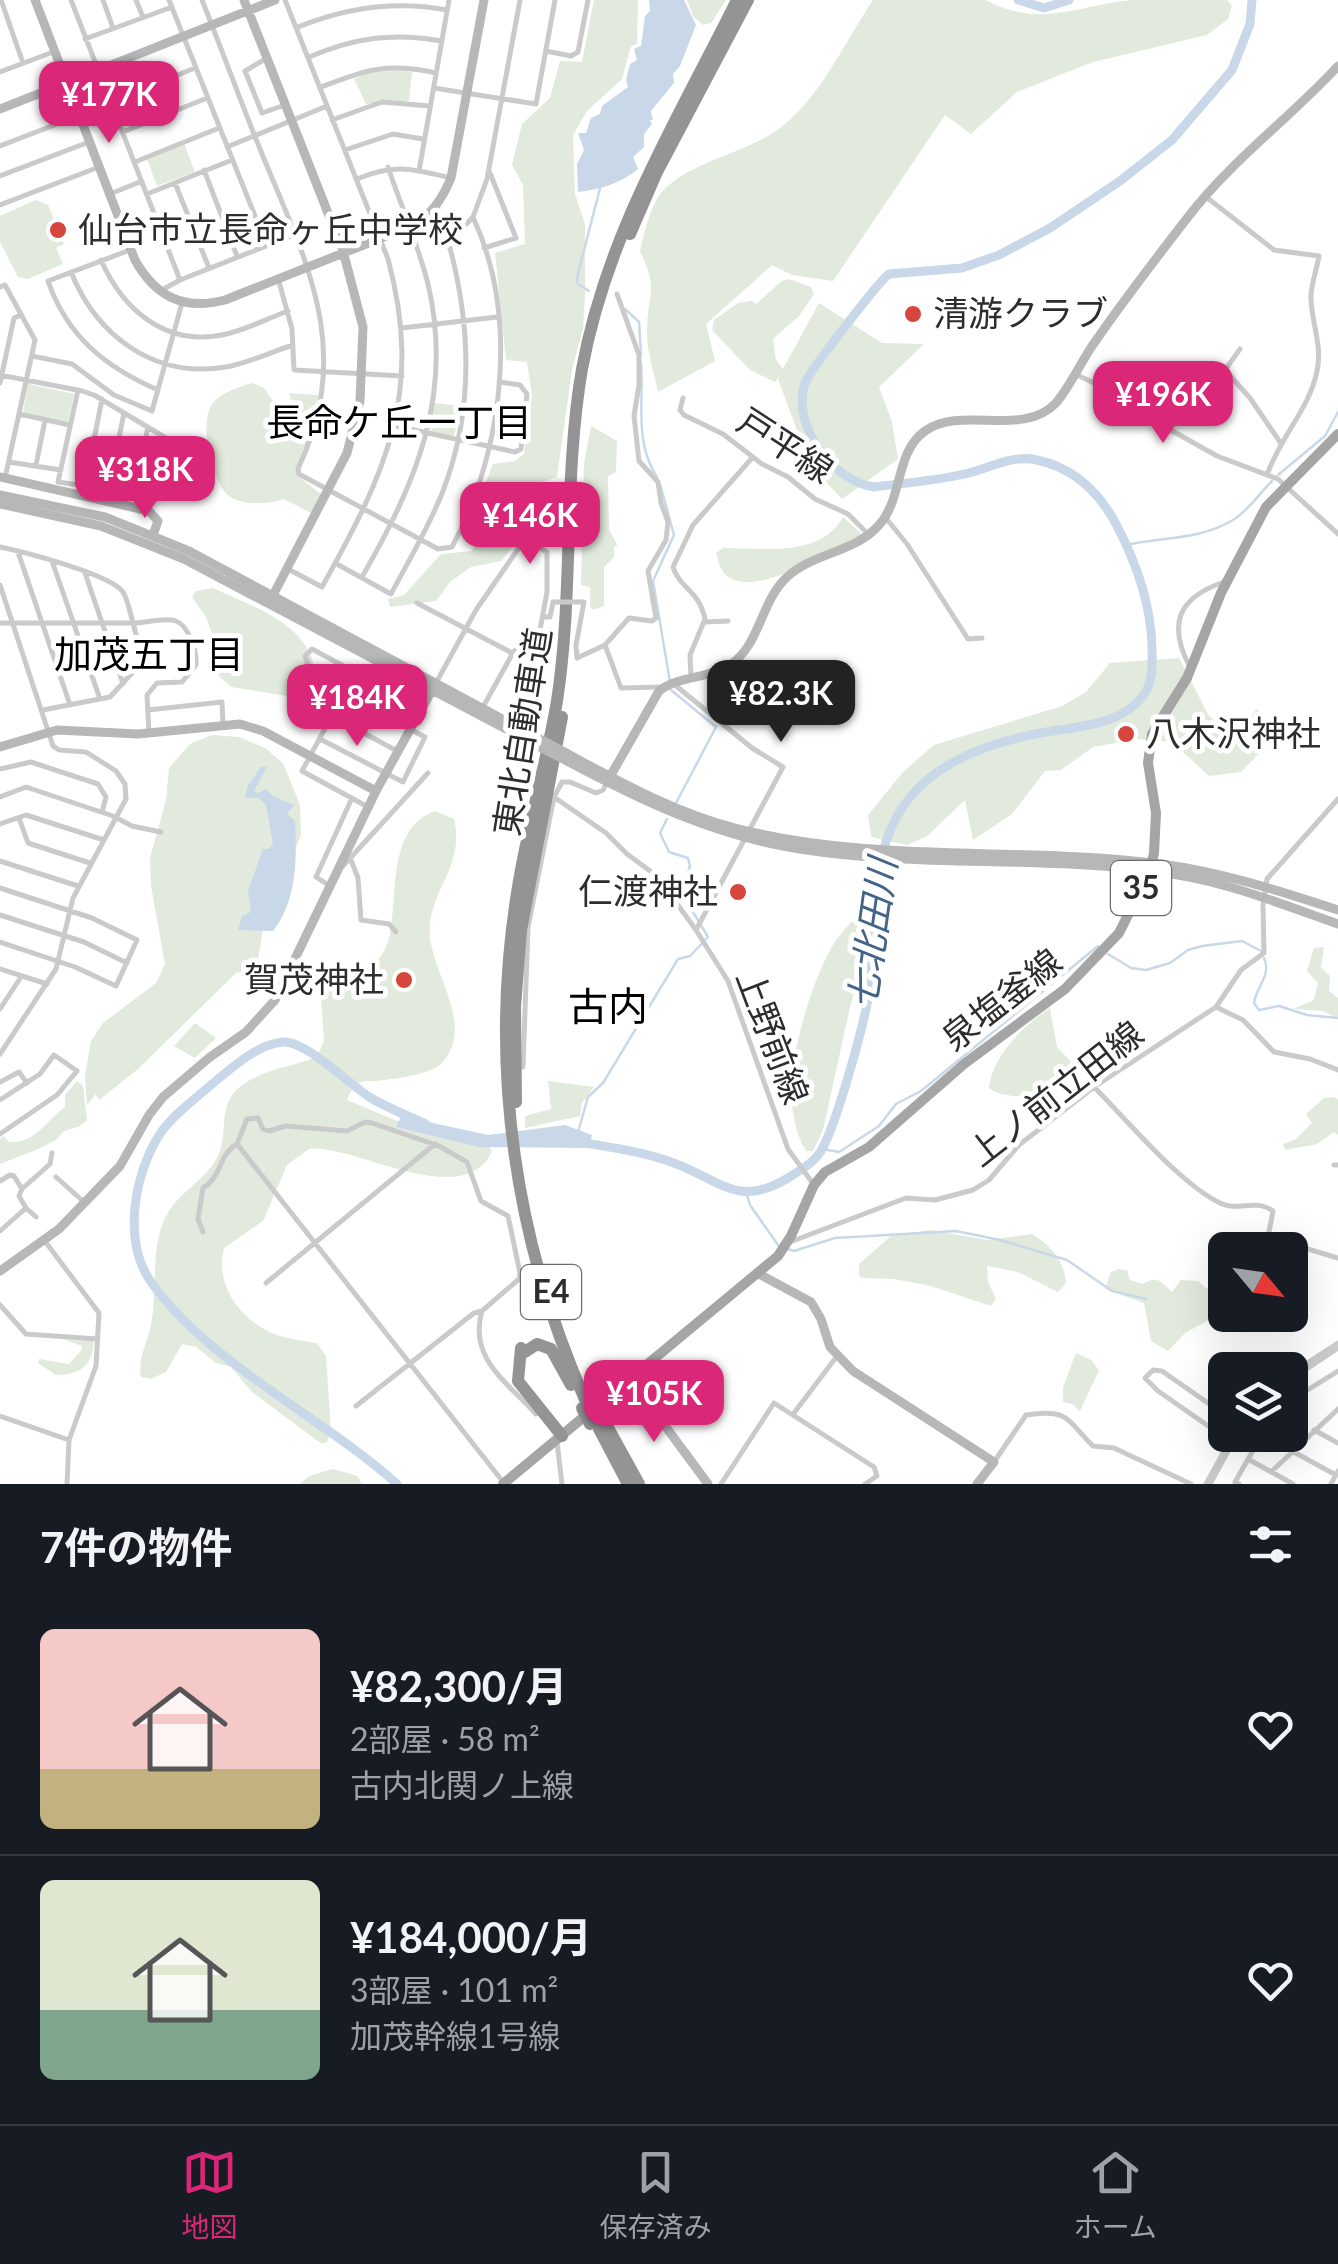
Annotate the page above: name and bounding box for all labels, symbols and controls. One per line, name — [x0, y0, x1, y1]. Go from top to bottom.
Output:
pin: ¥177K — [39, 61, 179, 146]
text: ¥177K — [61, 74, 157, 113]
place label: 仙台市立長命ヶ丘中学校 — [78, 207, 463, 249]
marker: 仙台市立長命ヶ丘中学校 — [47, 219, 69, 241]
place label: 清游クラブ — [933, 291, 1108, 333]
marker: 清游クラブ — [902, 303, 924, 325]
pin: ¥196K — [1093, 361, 1233, 446]
text: ¥196K — [1115, 374, 1211, 413]
district label: 長命ケ丘一丁目 — [266, 398, 532, 444]
street label: 戸平線 — [731, 398, 842, 491]
pin: ¥318K — [75, 436, 215, 521]
text: ¥318K — [97, 449, 193, 488]
pin: ¥146K — [460, 482, 600, 567]
text: ¥146K — [482, 495, 578, 534]
street label: 東北自動車道 — [484, 625, 558, 839]
district label: 加茂五丁目 — [54, 630, 244, 676]
pin: ¥82.3K — [700, 660, 862, 745]
pin: ¥184K — [287, 664, 427, 749]
text: ¥82.3K — [729, 673, 833, 712]
text: ¥184K — [309, 677, 405, 716]
place label: 八木沢神社 — [1146, 711, 1321, 753]
marker: 八木沢神社 — [1115, 723, 1137, 745]
water label: 七北田川 — [838, 851, 905, 1012]
road number: 35 — [1111, 861, 1171, 915]
place label: 仁渡神社 — [578, 869, 718, 911]
marker: 仁渡神社 — [727, 881, 749, 903]
street label: 泉塩釜線 — [933, 939, 1069, 1058]
place label: 賀茂神社 — [244, 957, 384, 999]
street label: 上野前線 — [729, 963, 819, 1109]
marker: 賀茂神社 — [393, 969, 415, 991]
district label: 古内 — [568, 982, 648, 1030]
street label: 上ノ前立田線 — [959, 1011, 1150, 1174]
north arrow — [1208, 1232, 1308, 1332]
map controls — [1208, 1232, 1308, 1452]
road number: E4 — [521, 1265, 581, 1319]
button: layers — [1208, 1352, 1308, 1452]
pin: ¥105K — [584, 1360, 724, 1445]
text: ¥105K — [606, 1373, 702, 1412]
icon: filters — [1243, 1517, 1298, 1572]
text: 7件の物件 — [40, 1522, 232, 1572]
text: ¥82,300/月 — [350, 1661, 568, 1711]
icon: home — [120, 1669, 240, 1789]
icon: heart — [1243, 1702, 1298, 1757]
text: 2部屋 · 58 m² — [350, 1719, 540, 1758]
text: 古内北関ノ上線 — [350, 1765, 574, 1804]
text: ¥184,000/月 — [350, 1912, 592, 1962]
icon: home — [120, 1920, 240, 2040]
icon: heart — [1243, 1953, 1298, 2008]
text: 3部屋 · 101 m² — [350, 1970, 558, 2009]
text: 加茂幹線1号線 — [350, 2016, 561, 2055]
tab: 地図 — [181, 2145, 237, 2245]
tab: 保存済み — [599, 2145, 711, 2245]
tab: ホーム — [1074, 2145, 1157, 2245]

